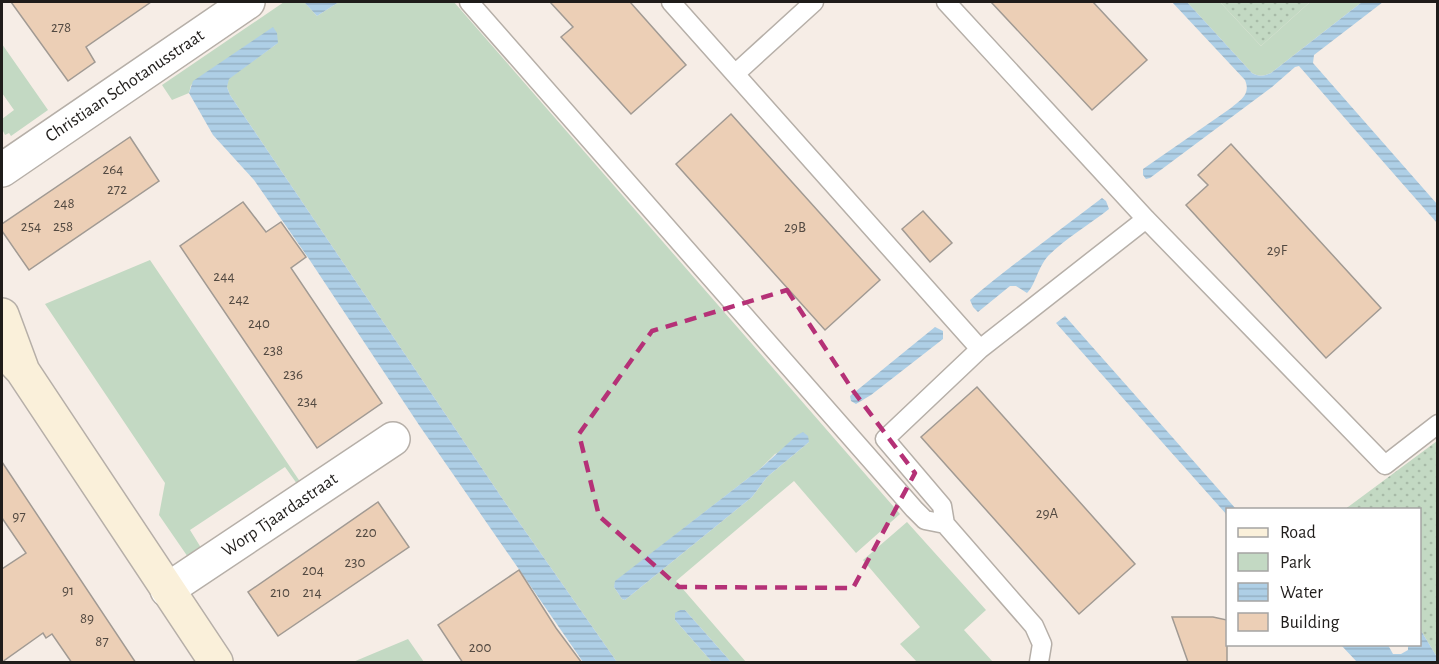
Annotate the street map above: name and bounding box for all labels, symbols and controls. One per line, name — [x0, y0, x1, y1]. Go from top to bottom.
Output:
house number: 278 — [51, 20, 71, 35]
street label: Christiaan Schotanusstraat — [43, 26, 208, 146]
house number: 264 — [102, 162, 124, 177]
house number: 272 — [107, 182, 127, 197]
house number: 248 — [53, 196, 75, 211]
house number: 254 — [21, 219, 41, 234]
house number: 258 — [53, 219, 73, 234]
house number: 29B — [784, 220, 806, 235]
house number: 29F — [1267, 243, 1288, 258]
house number: 244 — [213, 269, 235, 284]
house number: 242 — [229, 292, 250, 307]
house number: 240 — [248, 316, 270, 331]
house number: 238 — [263, 343, 283, 358]
house number: 236 — [283, 367, 303, 382]
house number: 234 — [297, 394, 317, 409]
street label: Worp Tjaardastraat — [219, 470, 341, 560]
house number: 29A — [1036, 506, 1059, 521]
legend — [1226, 508, 1421, 646]
house number: 97 — [12, 509, 26, 524]
text: Road — [1280, 524, 1316, 542]
house number: 220 — [355, 525, 377, 540]
text: Park — [1280, 554, 1312, 572]
house number: 230 — [345, 555, 366, 570]
house number: 204 — [302, 563, 324, 578]
house number: 91 — [62, 583, 74, 598]
text: Water — [1280, 584, 1323, 602]
house number: 210 — [270, 585, 290, 600]
house number: 214 — [302, 585, 322, 600]
house number: 89 — [80, 611, 94, 626]
text: Building — [1280, 614, 1340, 632]
house number: 87 — [95, 634, 109, 649]
house number: 200 — [469, 640, 491, 655]

